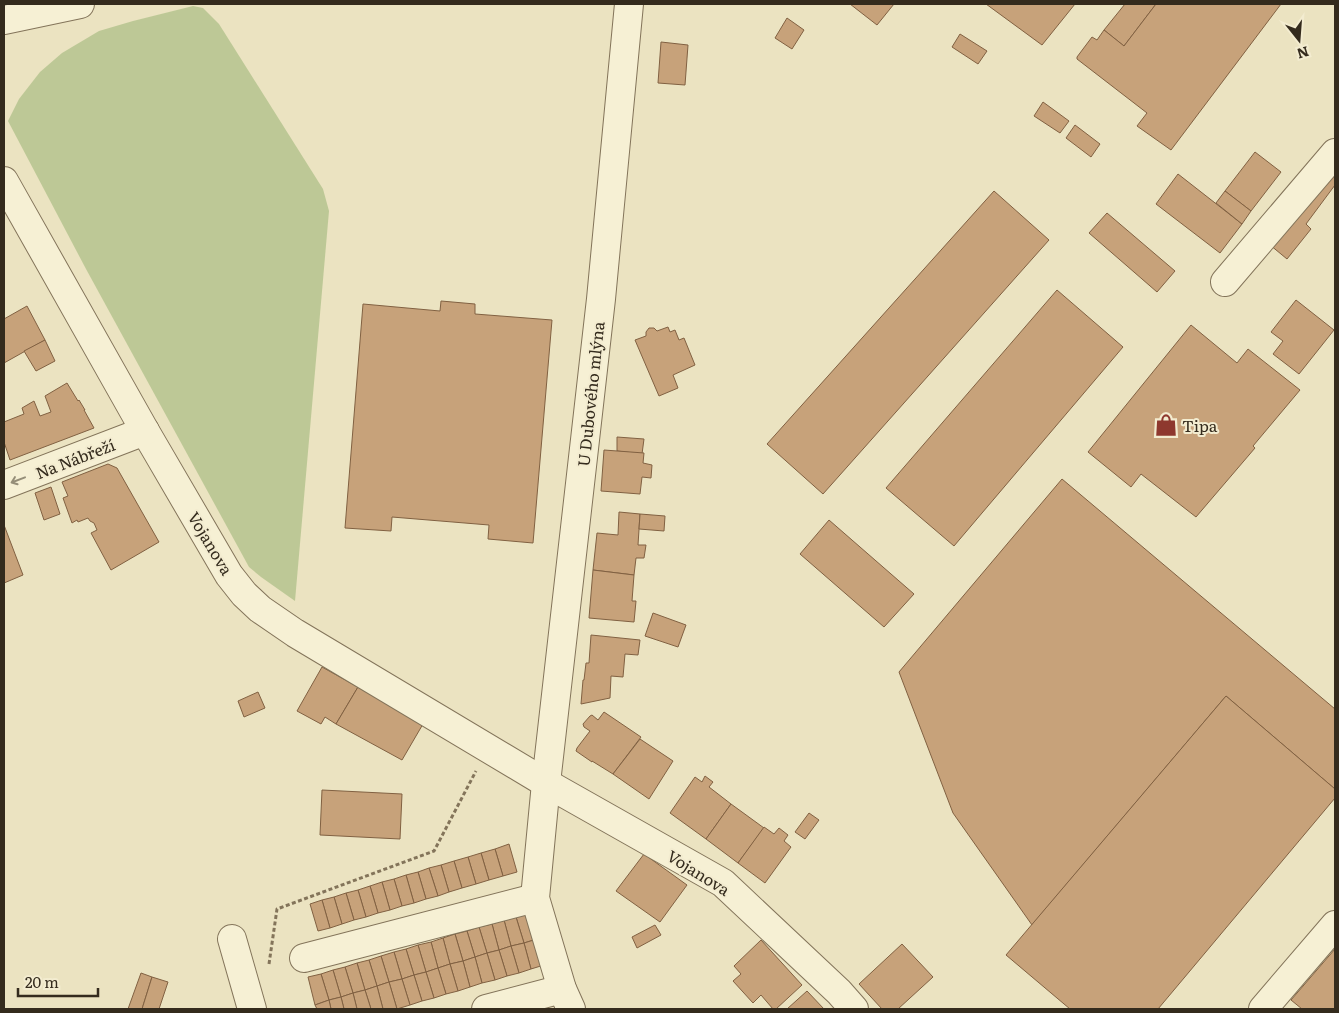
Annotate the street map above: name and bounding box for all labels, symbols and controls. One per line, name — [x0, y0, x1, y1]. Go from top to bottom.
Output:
north arrow — [1274, 15, 1324, 65]
text: N — [1294, 42, 1312, 65]
street label: U Dubového mlýna — [570, 320, 610, 468]
shop icon: Tipa — [1153, 412, 1179, 438]
place label: Tipa — [1182, 413, 1218, 437]
street label: Na Nábřeží — [32, 432, 118, 484]
one-way arrow — [11, 475, 26, 485]
street label: Vojanova — [183, 507, 240, 580]
street label: Vojanova — [663, 843, 735, 901]
scale bar — [18, 966, 98, 998]
text: 20 m — [25, 970, 59, 993]

